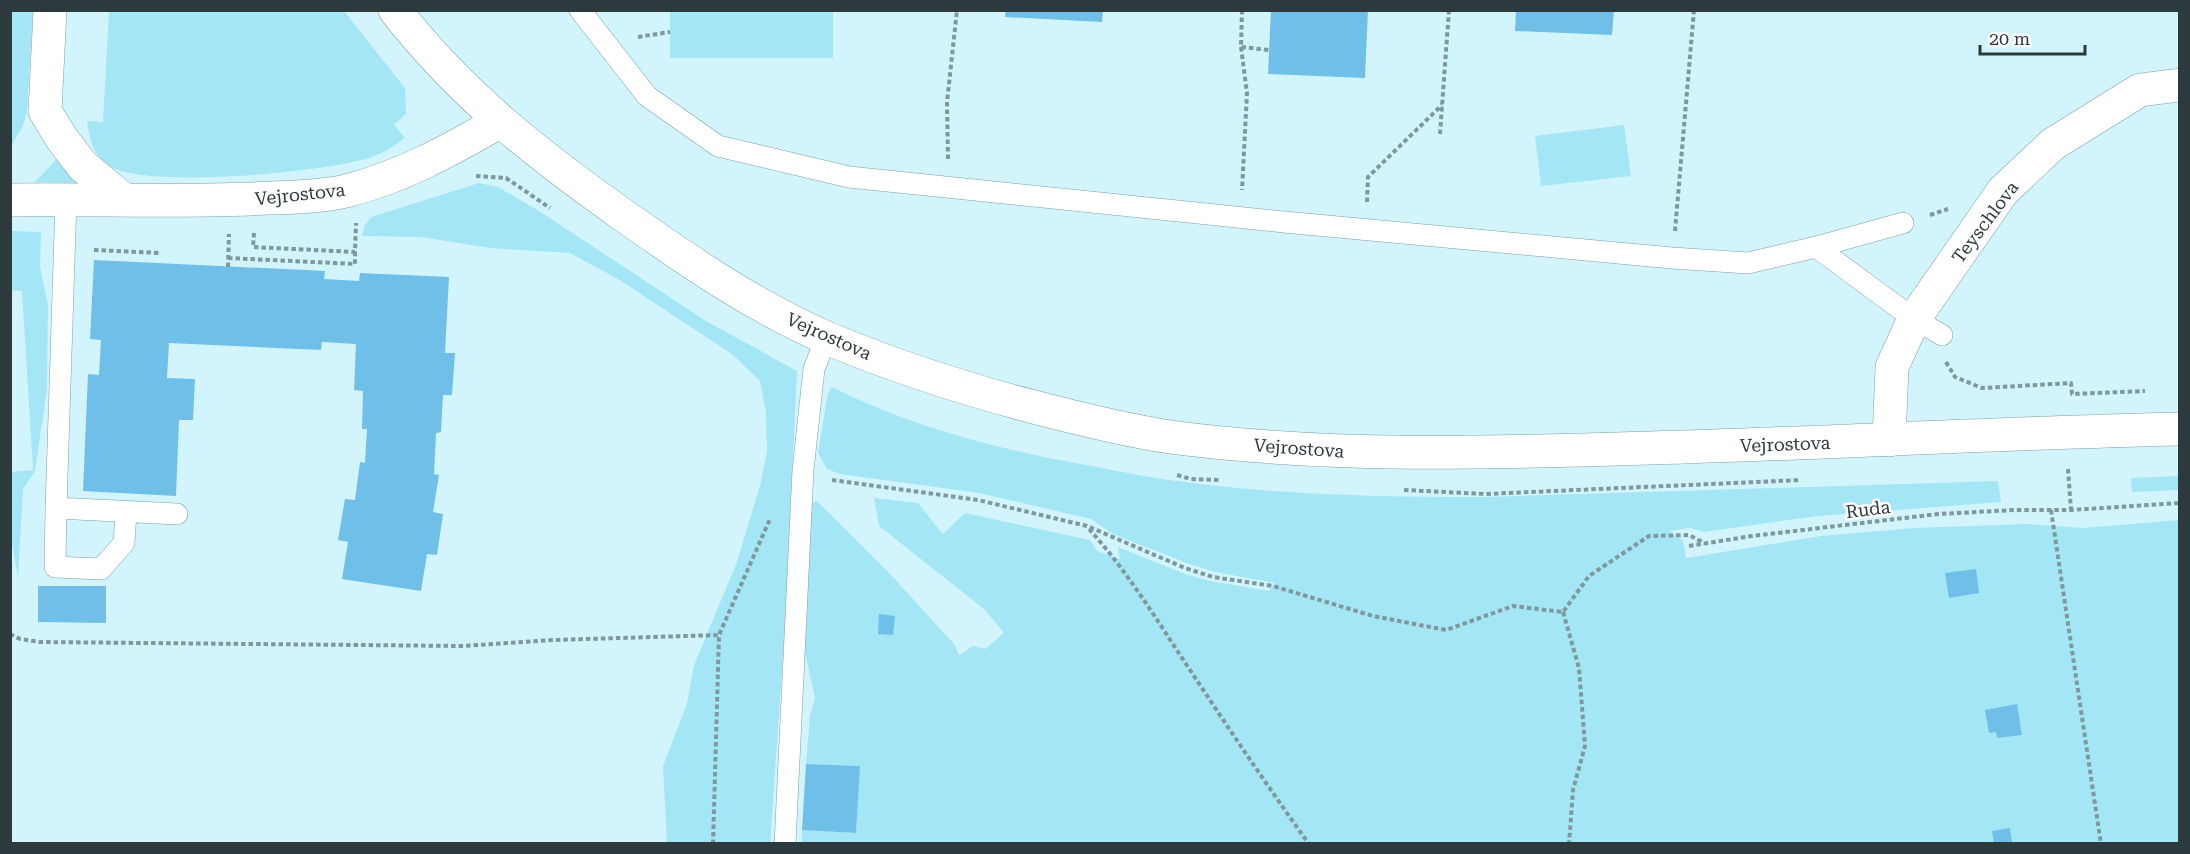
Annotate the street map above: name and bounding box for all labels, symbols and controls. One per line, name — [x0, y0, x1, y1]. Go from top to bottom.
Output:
scale bar — [1980, 18, 2085, 56]
text: 20 m — [1989, 28, 2030, 49]
street label: Teyschlova — [1947, 177, 2023, 267]
street label: Vejrostova — [254, 179, 346, 209]
street label: Vejrostova — [783, 308, 875, 364]
street label: Vejrostova — [1739, 432, 1831, 456]
street label: Vejrostova — [1253, 434, 1345, 462]
street label: Ruda — [1845, 496, 1892, 522]

